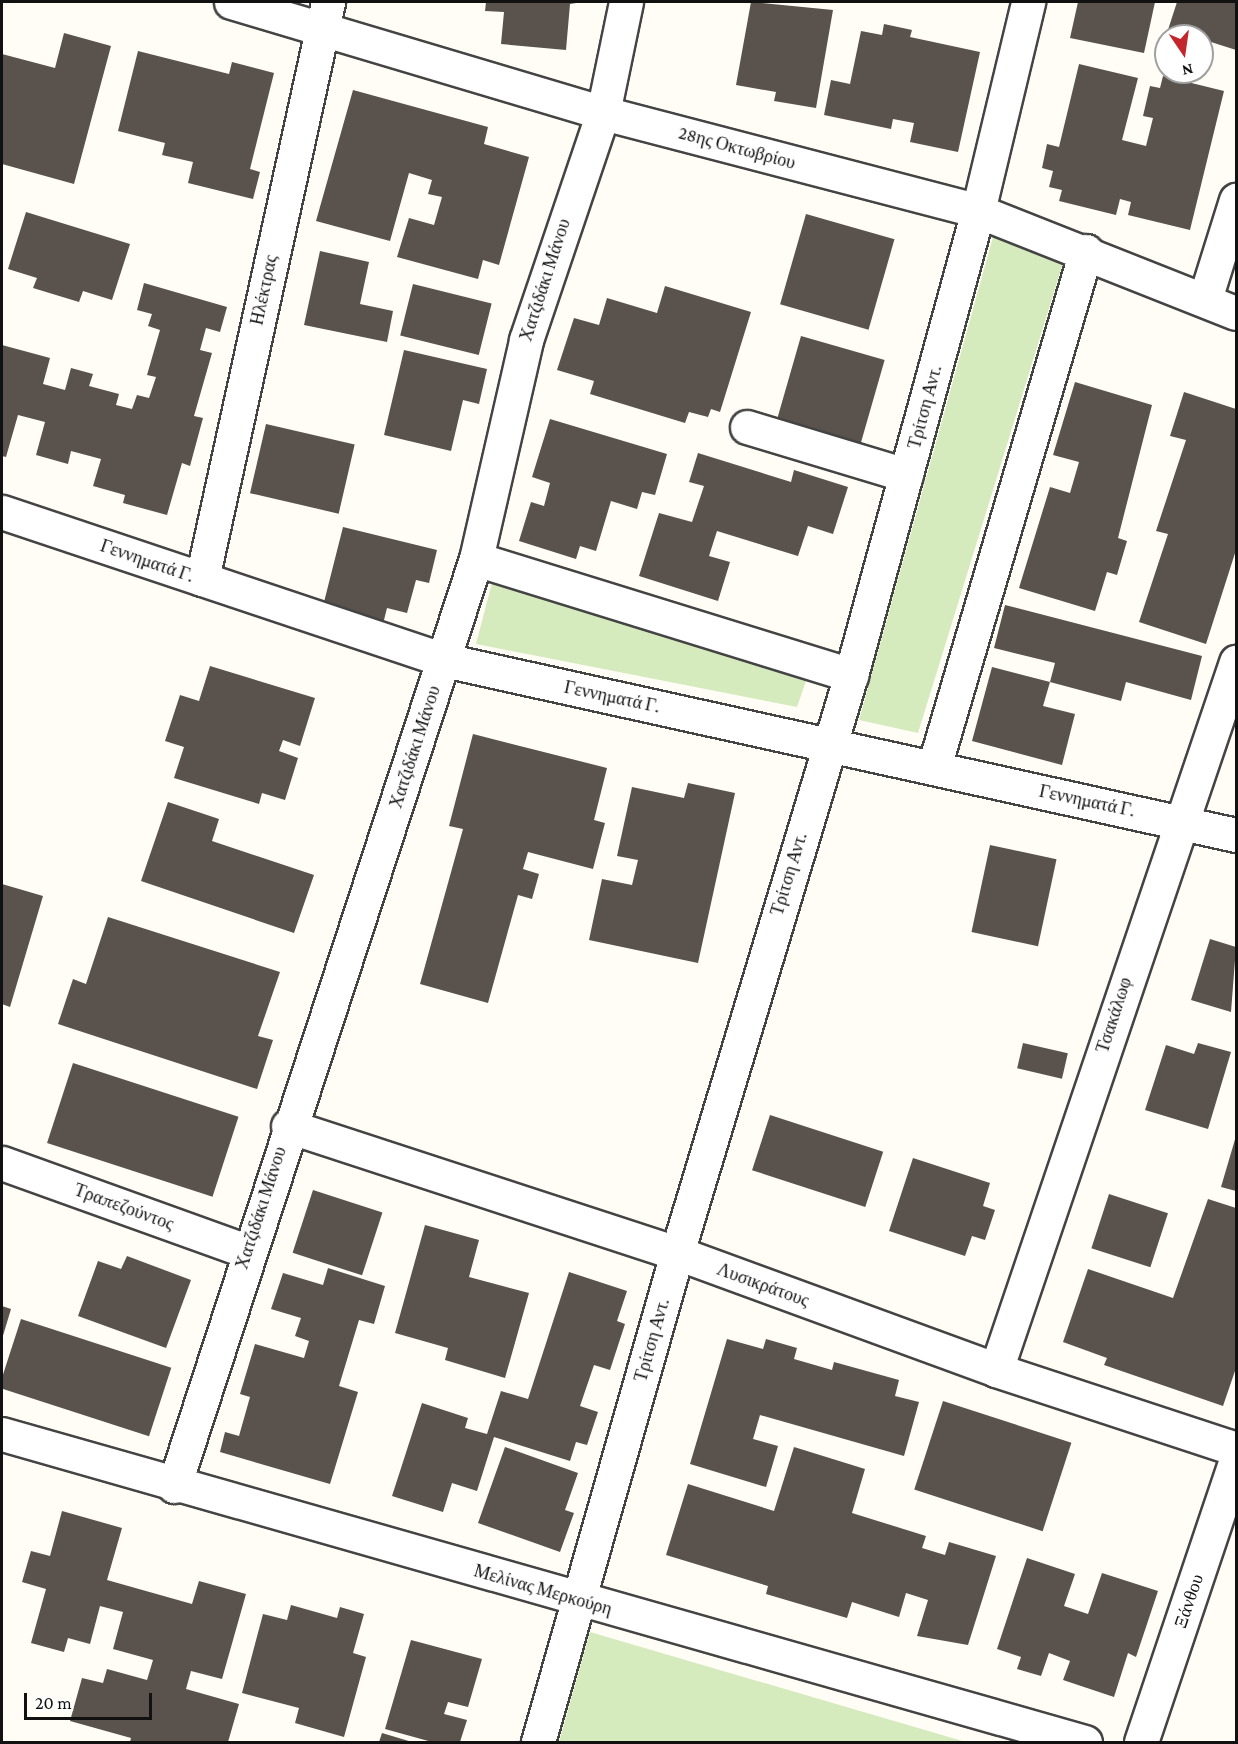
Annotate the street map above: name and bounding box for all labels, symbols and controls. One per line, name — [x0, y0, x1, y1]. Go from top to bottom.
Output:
north arrow — [1154, 24, 1214, 84]
text: N — [1180, 61, 1195, 80]
street label: 28ης Οκτωβρίου — [676, 122, 798, 174]
street label: Χατζιδάκι Μάνου — [515, 216, 575, 344]
street label: Ηλέκτρας — [246, 253, 282, 327]
street label: Τρίτση Αντ. — [903, 363, 947, 451]
street label: Γεννηματά Γ. — [97, 535, 197, 587]
street label: Γεννηματά Γ. — [562, 676, 662, 718]
street label: Χατζιδάκι Μάνου — [385, 683, 445, 811]
street label: Γεννηματά Γ. — [1037, 780, 1137, 822]
street label: Τρίτση Αντ. — [766, 830, 812, 918]
street label: Τσακάλωφ — [1092, 974, 1136, 1056]
street label: Χατζιδάκι Μάνου — [231, 1144, 291, 1272]
street label: Τραπεζούντος — [71, 1179, 177, 1235]
street label: Λυσικράτους — [714, 1258, 812, 1312]
street label: Τρίτση Αντ. — [630, 1296, 674, 1384]
street label: Μελίνας Μερκούρη — [471, 1560, 615, 1620]
street label: Ξάνθου — [1170, 1571, 1208, 1631]
scale bar — [27, 1681, 154, 1719]
text: 20 m — [35, 1693, 72, 1713]

